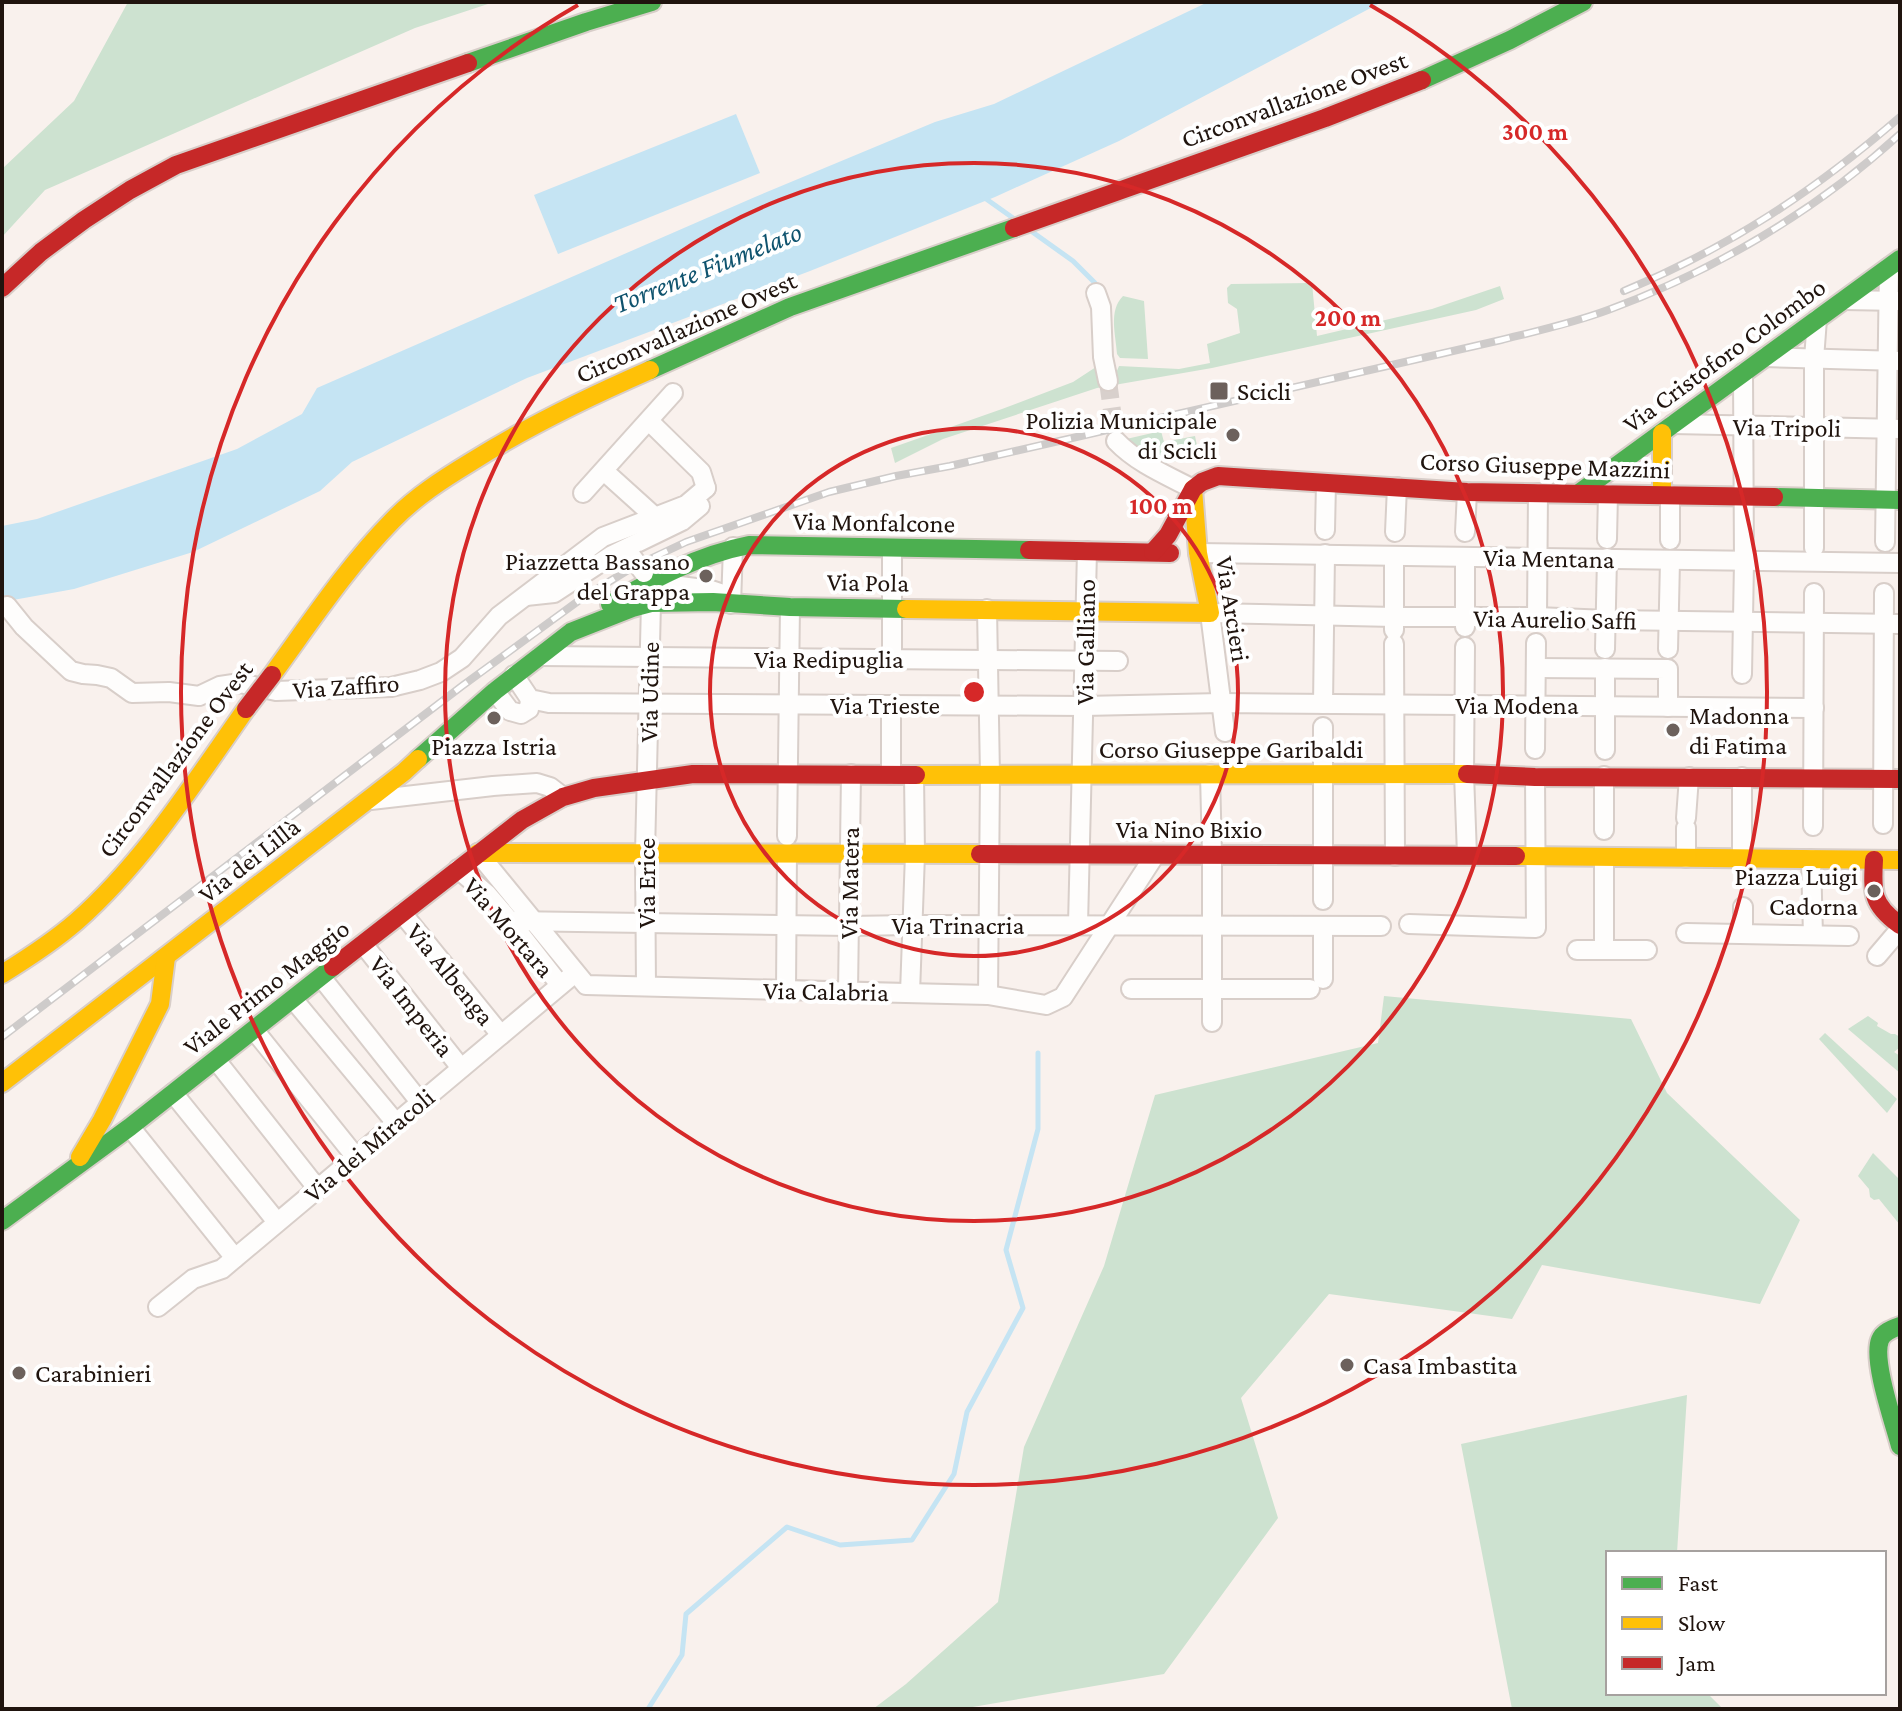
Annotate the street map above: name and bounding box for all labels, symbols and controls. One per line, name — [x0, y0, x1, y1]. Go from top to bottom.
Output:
street label: Circonvallazione Ovest — [1177, 45, 1411, 154]
text: 300 m — [1502, 118, 1569, 145]
water label: Torrente Fiumelato — [608, 216, 806, 319]
street label: Circonvallazione Ovest — [571, 266, 801, 389]
street label: Via Cristoforo Colombo — [1617, 272, 1831, 439]
text: 200 m — [1315, 304, 1382, 331]
place label: Scicli — [1237, 377, 1291, 406]
marker: Scicli — [1208, 380, 1230, 402]
place label: Polizia Municipale di Scicli — [1026, 406, 1217, 465]
street label: Via Tripoli — [1732, 412, 1842, 443]
marker: Polizia Municipale di Scicli — [1224, 426, 1242, 444]
street label: Corso Giuseppe Mazzini — [1419, 447, 1671, 484]
text: 100 m — [1129, 492, 1193, 519]
street label: Via Monfalcone — [793, 507, 955, 538]
street label: Via Mentana — [1483, 543, 1615, 574]
place label: Piazzetta Bassano del Grappa — [505, 547, 690, 606]
street label: Via Arcieri — [1210, 554, 1255, 664]
marker: Piazzetta Bassano del Grappa — [697, 567, 715, 585]
street label: Via Pola — [827, 567, 909, 598]
street label: Via Galliano — [1070, 579, 1101, 705]
street label: Via Aurelio Saffi — [1473, 604, 1637, 635]
street label: Via Udine — [634, 641, 665, 743]
street label: Via Redipuglia — [754, 645, 904, 674]
street label: Circonvallazione Ovest — [92, 655, 259, 863]
street label: Via Zaffiro — [292, 668, 400, 705]
centre of rings — [960, 678, 988, 706]
street label: Via Trieste — [830, 691, 940, 720]
street label: Via Modena — [1455, 691, 1579, 720]
place label: Madonna di Fatima — [1689, 701, 1789, 760]
marker: Piazza Istria — [485, 709, 503, 727]
marker: Madonna di Fatima — [1664, 721, 1682, 739]
place label: Piazza Istria — [431, 732, 557, 761]
street label: Corso Giuseppe Garibaldi — [1099, 735, 1364, 764]
street label: Via dei Lillà — [193, 812, 306, 909]
street label: Via Nino Bixio — [1116, 815, 1262, 844]
street label: Via Matera — [834, 827, 865, 939]
street label: Via Erice — [632, 838, 661, 928]
place label: Piazza Luigi Cadorna — [1734, 862, 1858, 921]
street label: Via Mortara — [457, 871, 560, 983]
marker: Piazza Luigi Cadorna — [1865, 882, 1883, 900]
street label: Via Trinacria — [891, 911, 1025, 940]
street label: Viale Primo Maggio — [178, 914, 355, 1061]
street label: Via Albenga — [401, 917, 501, 1031]
street label: Via Imperia — [363, 950, 460, 1063]
street label: Via Calabria — [763, 976, 889, 1007]
street label: Via dei Miracoli — [298, 1082, 441, 1208]
place label: Casa Imbastita — [1363, 1351, 1518, 1380]
marker: Casa Imbastita — [1338, 1356, 1356, 1374]
place label: Carabinieri — [35, 1359, 152, 1388]
marker: Carabinieri — [10, 1364, 28, 1382]
legend — [1606, 1551, 1886, 1695]
text: Fast — [1678, 1569, 1719, 1596]
text: Slow — [1678, 1609, 1725, 1636]
text: Jam — [1676, 1649, 1716, 1676]

